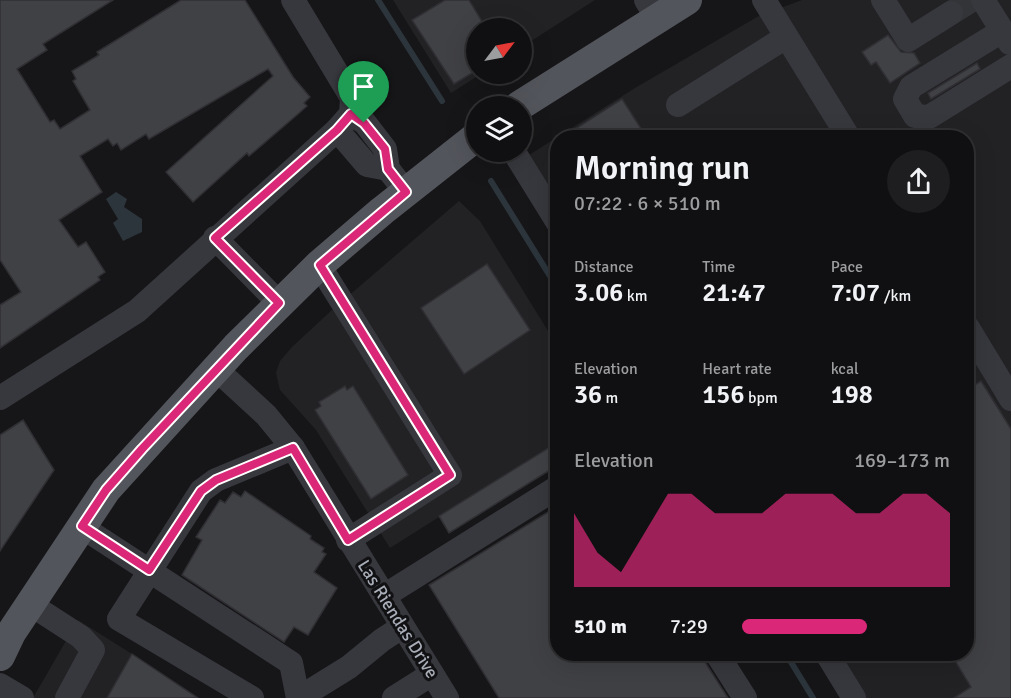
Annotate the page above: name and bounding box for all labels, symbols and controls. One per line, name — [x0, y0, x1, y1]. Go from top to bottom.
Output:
north arrow — [466, 18, 532, 84]
map controls — [466, 18, 532, 162]
pin — [338, 61, 389, 123]
icon: arrive — [347, 70, 380, 103]
button: layers — [466, 96, 532, 162]
text: Morning run — [574, 148, 750, 189]
button: share — [887, 150, 950, 213]
text: 07:22 · 6 × 510 m — [574, 191, 721, 216]
text: Distance — [574, 257, 634, 277]
text: Time — [702, 257, 735, 277]
text: Pace — [831, 257, 863, 277]
text: 3.06 — [574, 277, 623, 309]
text: 21:47 — [702, 277, 766, 309]
text: 7:07 — [831, 277, 880, 309]
text: km — [623, 286, 648, 306]
text: /km — [880, 286, 911, 306]
text: Elevation — [574, 359, 638, 379]
text: Heart rate — [702, 359, 772, 379]
text: kcal — [831, 359, 859, 379]
text: 36 — [574, 379, 602, 411]
text: 156 — [702, 379, 744, 411]
text: 198 — [831, 379, 873, 411]
text: m — [602, 388, 618, 408]
text: bpm — [744, 388, 778, 408]
text: Elevation — [574, 448, 654, 473]
text: 169–173 m — [854, 448, 950, 473]
street label: Las Riendas Drive — [353, 556, 443, 682]
text: 510 m — [574, 614, 627, 639]
text: 7:29 — [670, 614, 708, 639]

